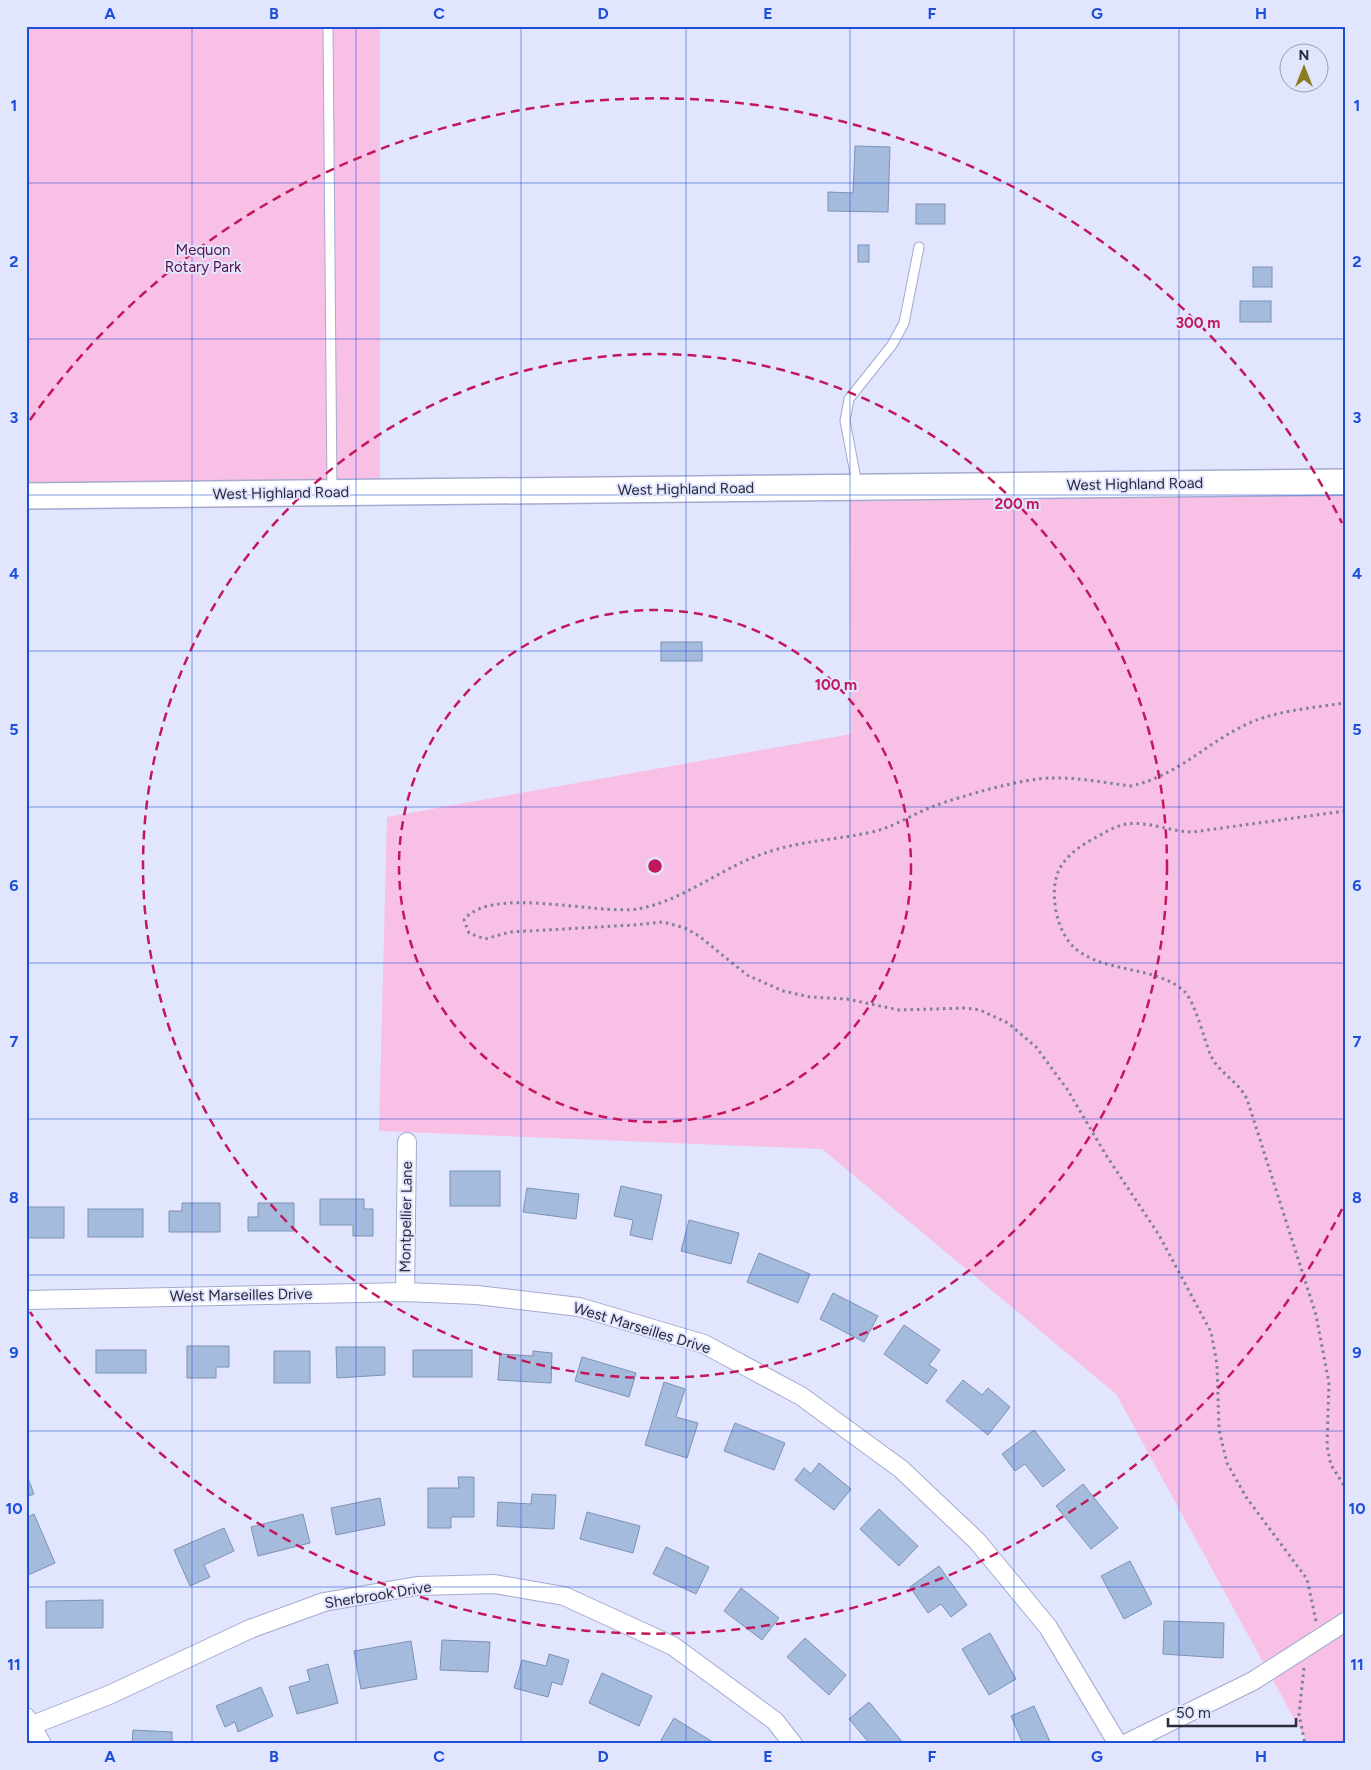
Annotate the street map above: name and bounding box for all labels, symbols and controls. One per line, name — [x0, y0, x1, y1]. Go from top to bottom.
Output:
text: A — [104, 4, 116, 23]
text: B — [269, 4, 279, 23]
text: C — [433, 4, 445, 23]
text: D — [597, 4, 609, 23]
text: E — [763, 4, 773, 23]
text: F — [928, 4, 937, 23]
text: G — [1091, 4, 1103, 23]
text: H — [1255, 4, 1267, 23]
north arrow — [1278, 42, 1328, 92]
text: N — [1299, 47, 1309, 64]
text: 1 — [11, 96, 17, 115]
text: 1 — [1354, 96, 1360, 115]
park label: Mequon Rotary Park — [165, 241, 242, 276]
text: 2 — [9, 252, 19, 271]
text: 2 — [1352, 252, 1362, 271]
text: 300 m — [1176, 314, 1220, 332]
text: 3 — [10, 408, 19, 427]
text: 3 — [1353, 408, 1362, 427]
street label: West Highland Road — [1067, 474, 1203, 494]
street label: West Highland Road — [618, 479, 754, 499]
street label: West Highland Road — [213, 483, 349, 503]
text: 200 m — [995, 495, 1039, 513]
text: 4 — [9, 564, 19, 583]
text: 4 — [1352, 564, 1362, 583]
text: 100 m — [815, 676, 857, 694]
text: 5 — [9, 720, 19, 739]
text: 5 — [1352, 720, 1362, 739]
centre of rings — [646, 857, 664, 875]
text: 6 — [9, 876, 19, 895]
text: 6 — [1352, 876, 1362, 895]
text: 7 — [10, 1032, 19, 1051]
text: 7 — [1353, 1032, 1362, 1051]
street label: Montpellier Lane — [396, 1161, 416, 1273]
text: 8 — [9, 1188, 19, 1207]
text: 8 — [1352, 1188, 1362, 1207]
street label: West Marseilles Drive — [170, 1285, 312, 1305]
street label: West Marseilles Drive — [571, 1299, 713, 1357]
text: 9 — [9, 1343, 19, 1362]
text: 9 — [1352, 1343, 1362, 1362]
text: 10 — [5, 1499, 23, 1518]
text: 10 — [1348, 1499, 1366, 1518]
street label: Sherbrook Drive — [323, 1578, 433, 1612]
text: 11 — [7, 1655, 21, 1674]
text: 11 — [1350, 1655, 1364, 1674]
scale bar — [1168, 1695, 1296, 1727]
text: 50 m — [1176, 1704, 1211, 1722]
text: A — [104, 1747, 116, 1766]
text: B — [269, 1747, 279, 1766]
text: C — [433, 1747, 445, 1766]
text: D — [597, 1747, 609, 1766]
text: E — [763, 1747, 773, 1766]
text: F — [928, 1747, 937, 1766]
text: G — [1091, 1747, 1103, 1766]
text: H — [1255, 1747, 1267, 1766]

